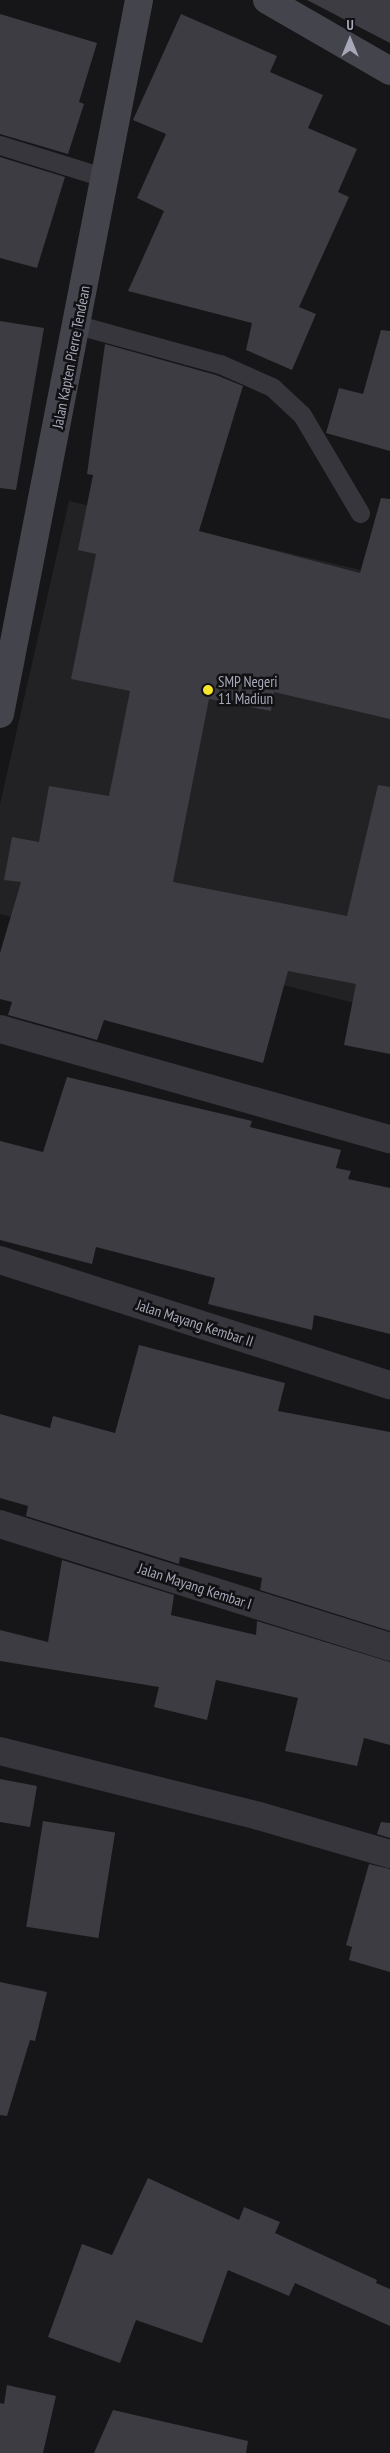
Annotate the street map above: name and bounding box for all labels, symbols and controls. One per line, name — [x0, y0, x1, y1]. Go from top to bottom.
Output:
north arrow — [325, 15, 375, 65]
text: U — [346, 16, 354, 34]
street label: Jalan Kapten Pierre Tendean — [48, 284, 94, 430]
place label: SMP Negeri 11 Madiun — [218, 672, 278, 707]
marker: SMP Negeri 11 Madiun — [202, 684, 214, 696]
street label: Jalan Mayang Kembar II — [134, 1296, 256, 1350]
street label: Jalan Mayang Kembar I — [136, 1559, 254, 1613]

